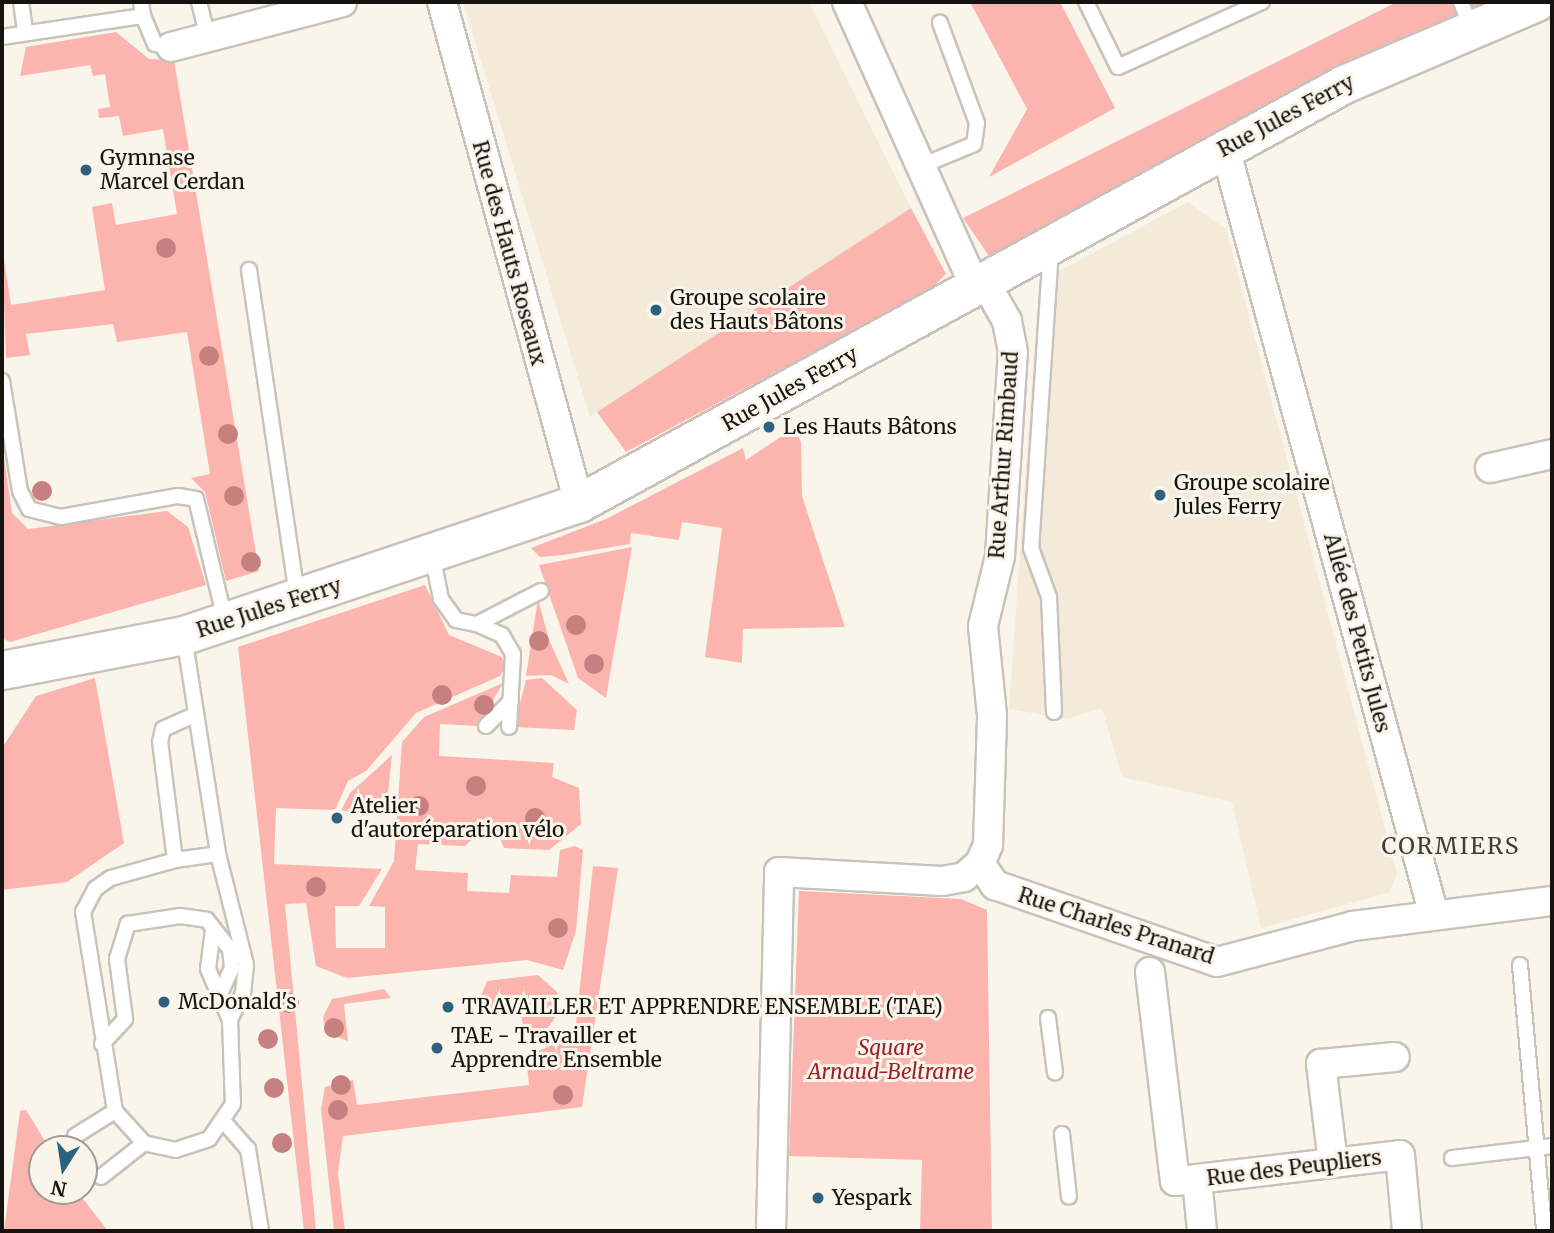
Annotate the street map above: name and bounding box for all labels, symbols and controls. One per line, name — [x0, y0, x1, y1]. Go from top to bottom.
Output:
street label: Rue Jules Ferry — [1213, 69, 1359, 163]
street label: Rue des Hauts Roseaux — [467, 138, 551, 368]
place label: Gymnase Marcel Cerdan — [100, 145, 245, 195]
marker: Gymnase Marcel Cerdan — [78, 162, 94, 178]
place label: Groupe scolaire des Hauts Bâtons — [670, 285, 843, 335]
marker: Groupe scolaire des Hauts Bâtons — [648, 302, 664, 318]
street label: Rue Jules Ferry — [718, 341, 862, 437]
street label: Rue Arthur Rimbaud — [984, 350, 1024, 560]
place label: Les Hauts Bâtons — [783, 414, 957, 440]
marker: Les Hauts Bâtons — [761, 419, 777, 435]
place label: Groupe scolaire Jules Ferry — [1174, 470, 1330, 520]
marker: Groupe scolaire Jules Ferry — [1152, 487, 1168, 503]
street label: Allée des Petits Jules — [1318, 531, 1396, 735]
street label: Rue Jules Ferry — [193, 573, 345, 643]
place label: Atelier d'autoréparation vélo — [351, 793, 564, 843]
marker: Atelier d'autoréparation vélo — [329, 810, 345, 826]
district label: CORMIERS — [1383, 832, 1519, 860]
street label: Rue Charles Pranard — [1015, 882, 1217, 970]
place label: McDonald's — [178, 989, 297, 1015]
marker: McDonald's — [156, 994, 172, 1010]
place label: TRAVAILLER ET APPRENDRE ENSEMBLE (TAE) — [462, 994, 943, 1020]
marker: TRAVAILLER ET APPRENDRE ENSEMBLE (TAE) — [440, 999, 456, 1015]
place label: TAE - Travailler et Apprendre Ensemble — [451, 1023, 662, 1073]
park label: Square Arnaud-Beltrame — [808, 1035, 974, 1085]
marker: TAE - Travailler et Apprendre Ensemble — [429, 1040, 445, 1056]
north arrow — [28, 1135, 98, 1205]
street label: Rue des Peupliers — [1205, 1145, 1383, 1191]
text: N — [49, 1175, 69, 1202]
place label: Yespark — [832, 1185, 912, 1211]
marker: Yespark — [810, 1190, 826, 1206]

